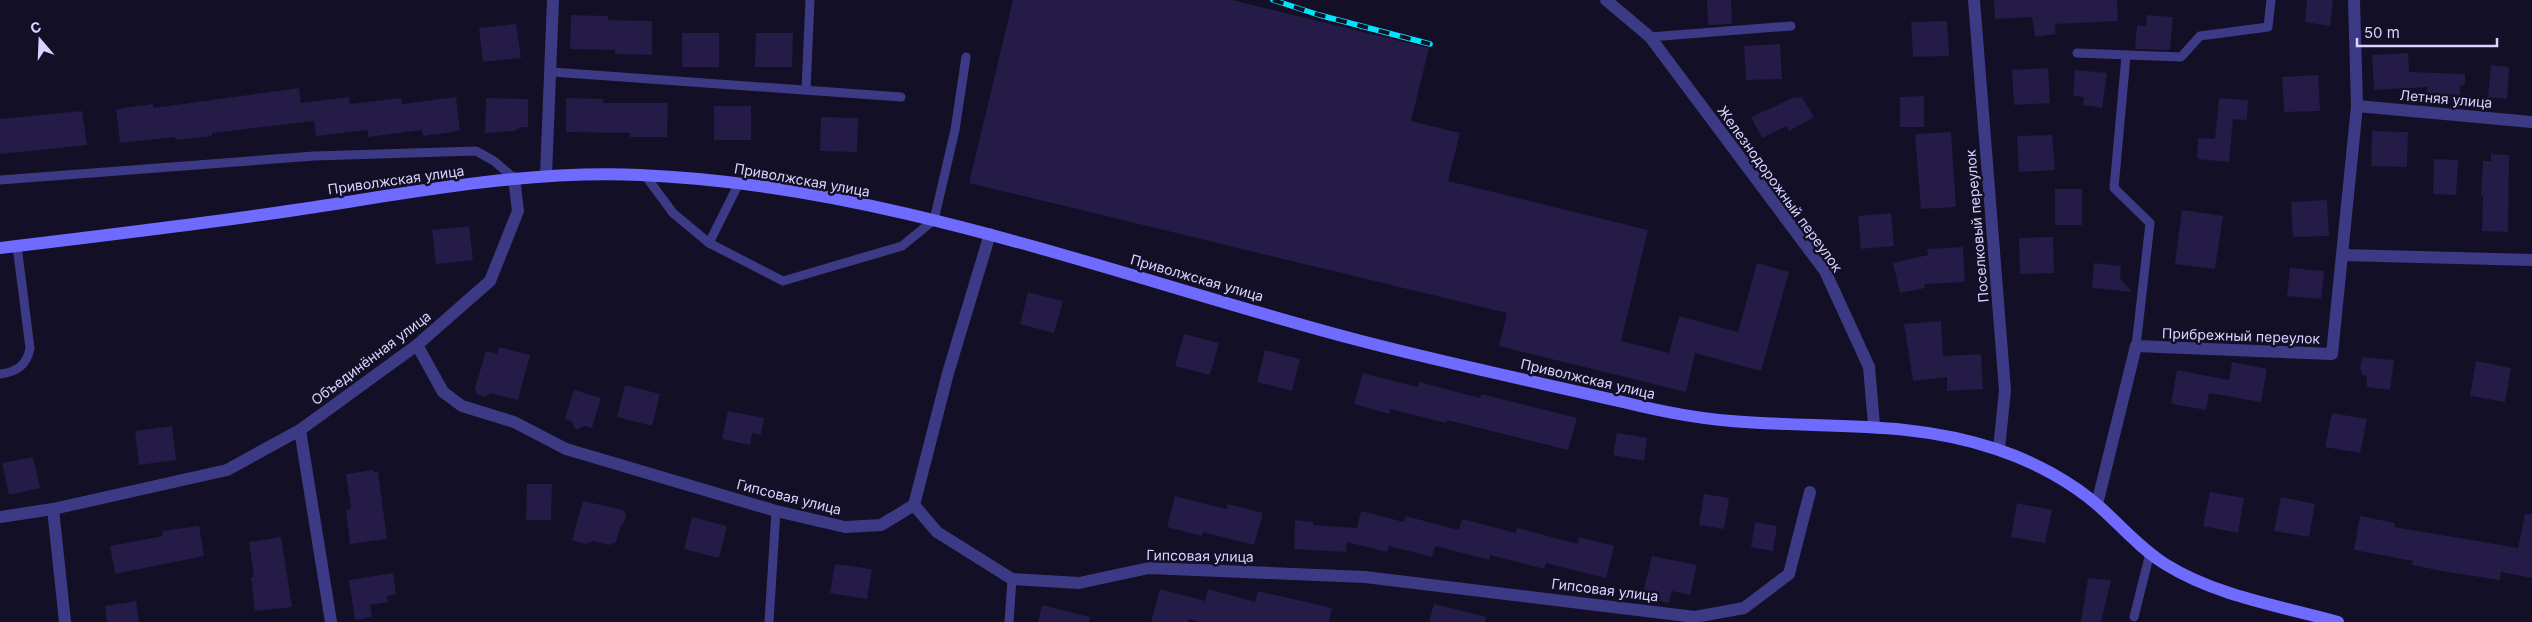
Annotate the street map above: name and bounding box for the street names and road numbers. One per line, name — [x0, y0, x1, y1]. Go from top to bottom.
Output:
street label: Летняя улица — [2399, 86, 2493, 111]
street label: Железнодорожный переулок — [1714, 102, 1847, 275]
street label: Поселковый переулок — [1961, 149, 1992, 303]
street label: Приволжская улица — [733, 159, 871, 200]
street label: Приволжская улица — [327, 162, 465, 197]
street label: Приволжская улица — [1129, 250, 1266, 305]
street label: Объединённая улица — [307, 307, 434, 408]
street label: Прибрежный переулок — [2162, 324, 2321, 347]
street label: Приволжская улица — [1519, 355, 1657, 402]
street label: Гипсовая улица — [735, 475, 843, 518]
street label: Гипсовая улица — [1146, 546, 1254, 565]
street label: Гипсовая улица — [1551, 575, 1659, 604]

